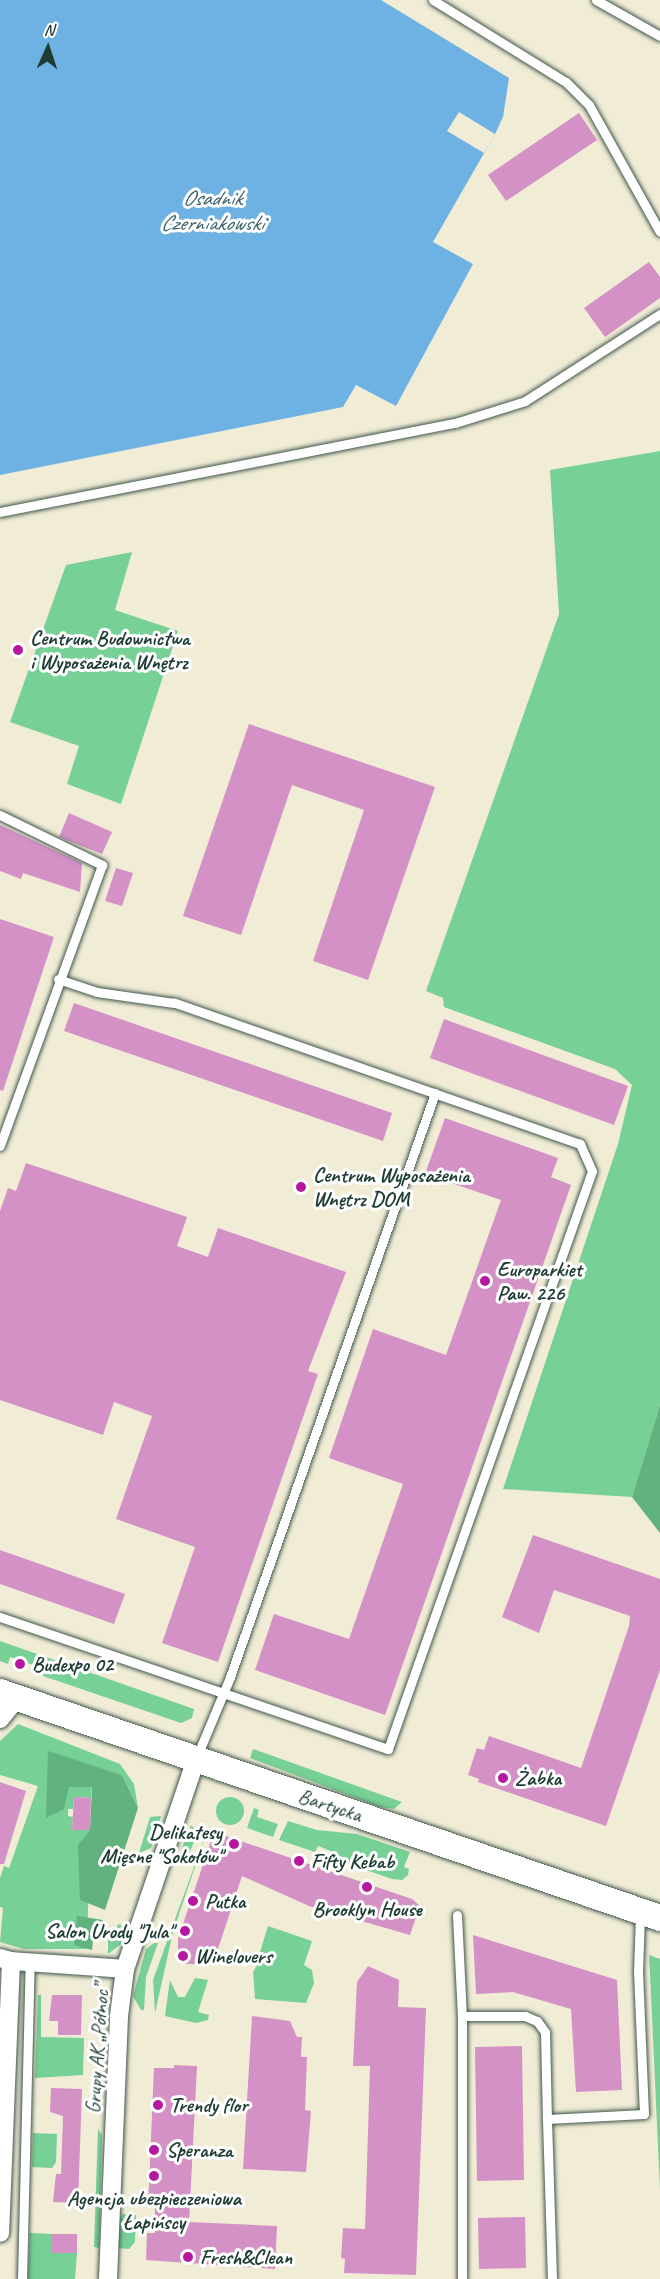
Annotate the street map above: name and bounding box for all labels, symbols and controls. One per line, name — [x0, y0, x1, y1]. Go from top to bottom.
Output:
north arrow — [18, 18, 78, 78]
text: N — [43, 20, 54, 40]
water label: Osadnik Czerniakowski — [161, 185, 263, 236]
place label: Centrum Budownictwa i Wyposażenia Wnętrz — [30, 625, 190, 675]
marker: Centrum Budownictwa i Wyposażenia Wnętrz — [11, 643, 25, 657]
place label: Centrum Wyposażenia Wnętrz DOM — [313, 1162, 469, 1212]
marker: Centrum Wyposażenia Wnętrz DOM — [294, 1180, 308, 1194]
place label: Europarkiet Paw. 226 — [497, 1256, 582, 1306]
marker: Europarkiet Paw. 226 — [478, 1274, 492, 1288]
place label: Budexpo 02 — [32, 1651, 113, 1677]
marker: Budexpo 02 — [13, 1657, 27, 1671]
place label: Żabka — [515, 1765, 561, 1791]
marker: Żabka — [496, 1771, 510, 1785]
street label: Bartycka — [295, 1783, 365, 1827]
place label: Delikatesy Mięsne "Sokołów" — [100, 1819, 222, 1869]
marker: Delikatesy Mięsne "Sokołów" — [227, 1837, 241, 1851]
place label: Fifty Kebab — [311, 1848, 394, 1874]
marker: Fifty Kebab — [292, 1854, 306, 1868]
marker: Brooklyn House — [360, 1880, 374, 1894]
place label: Putka — [205, 1888, 245, 1914]
marker: Putka — [186, 1894, 200, 1908]
place label: Brooklyn House — [312, 1896, 422, 1922]
place label: Salon Urody "Jula" — [45, 1918, 173, 1944]
marker: Salon Urody "Jula" — [178, 1924, 192, 1938]
place label: Winelovers — [195, 1943, 272, 1969]
marker: Winelovers — [176, 1949, 190, 1963]
street label: Grupy AK „Północ” — [80, 1984, 114, 2114]
place label: Trendy flor — [170, 2092, 248, 2118]
marker: Trendy flor — [151, 2098, 165, 2112]
place label: Speranza — [166, 2137, 233, 2163]
marker: Speranza — [147, 2143, 161, 2157]
marker: Agencja ubezpieczeniowa Łapińscy — [147, 2169, 161, 2183]
place label: Agencja ubezpieczeniowa Łapińscy — [68, 2185, 240, 2235]
place label: Fresh&Clean — [200, 2244, 292, 2270]
marker: Fresh&Clean — [181, 2250, 195, 2264]

